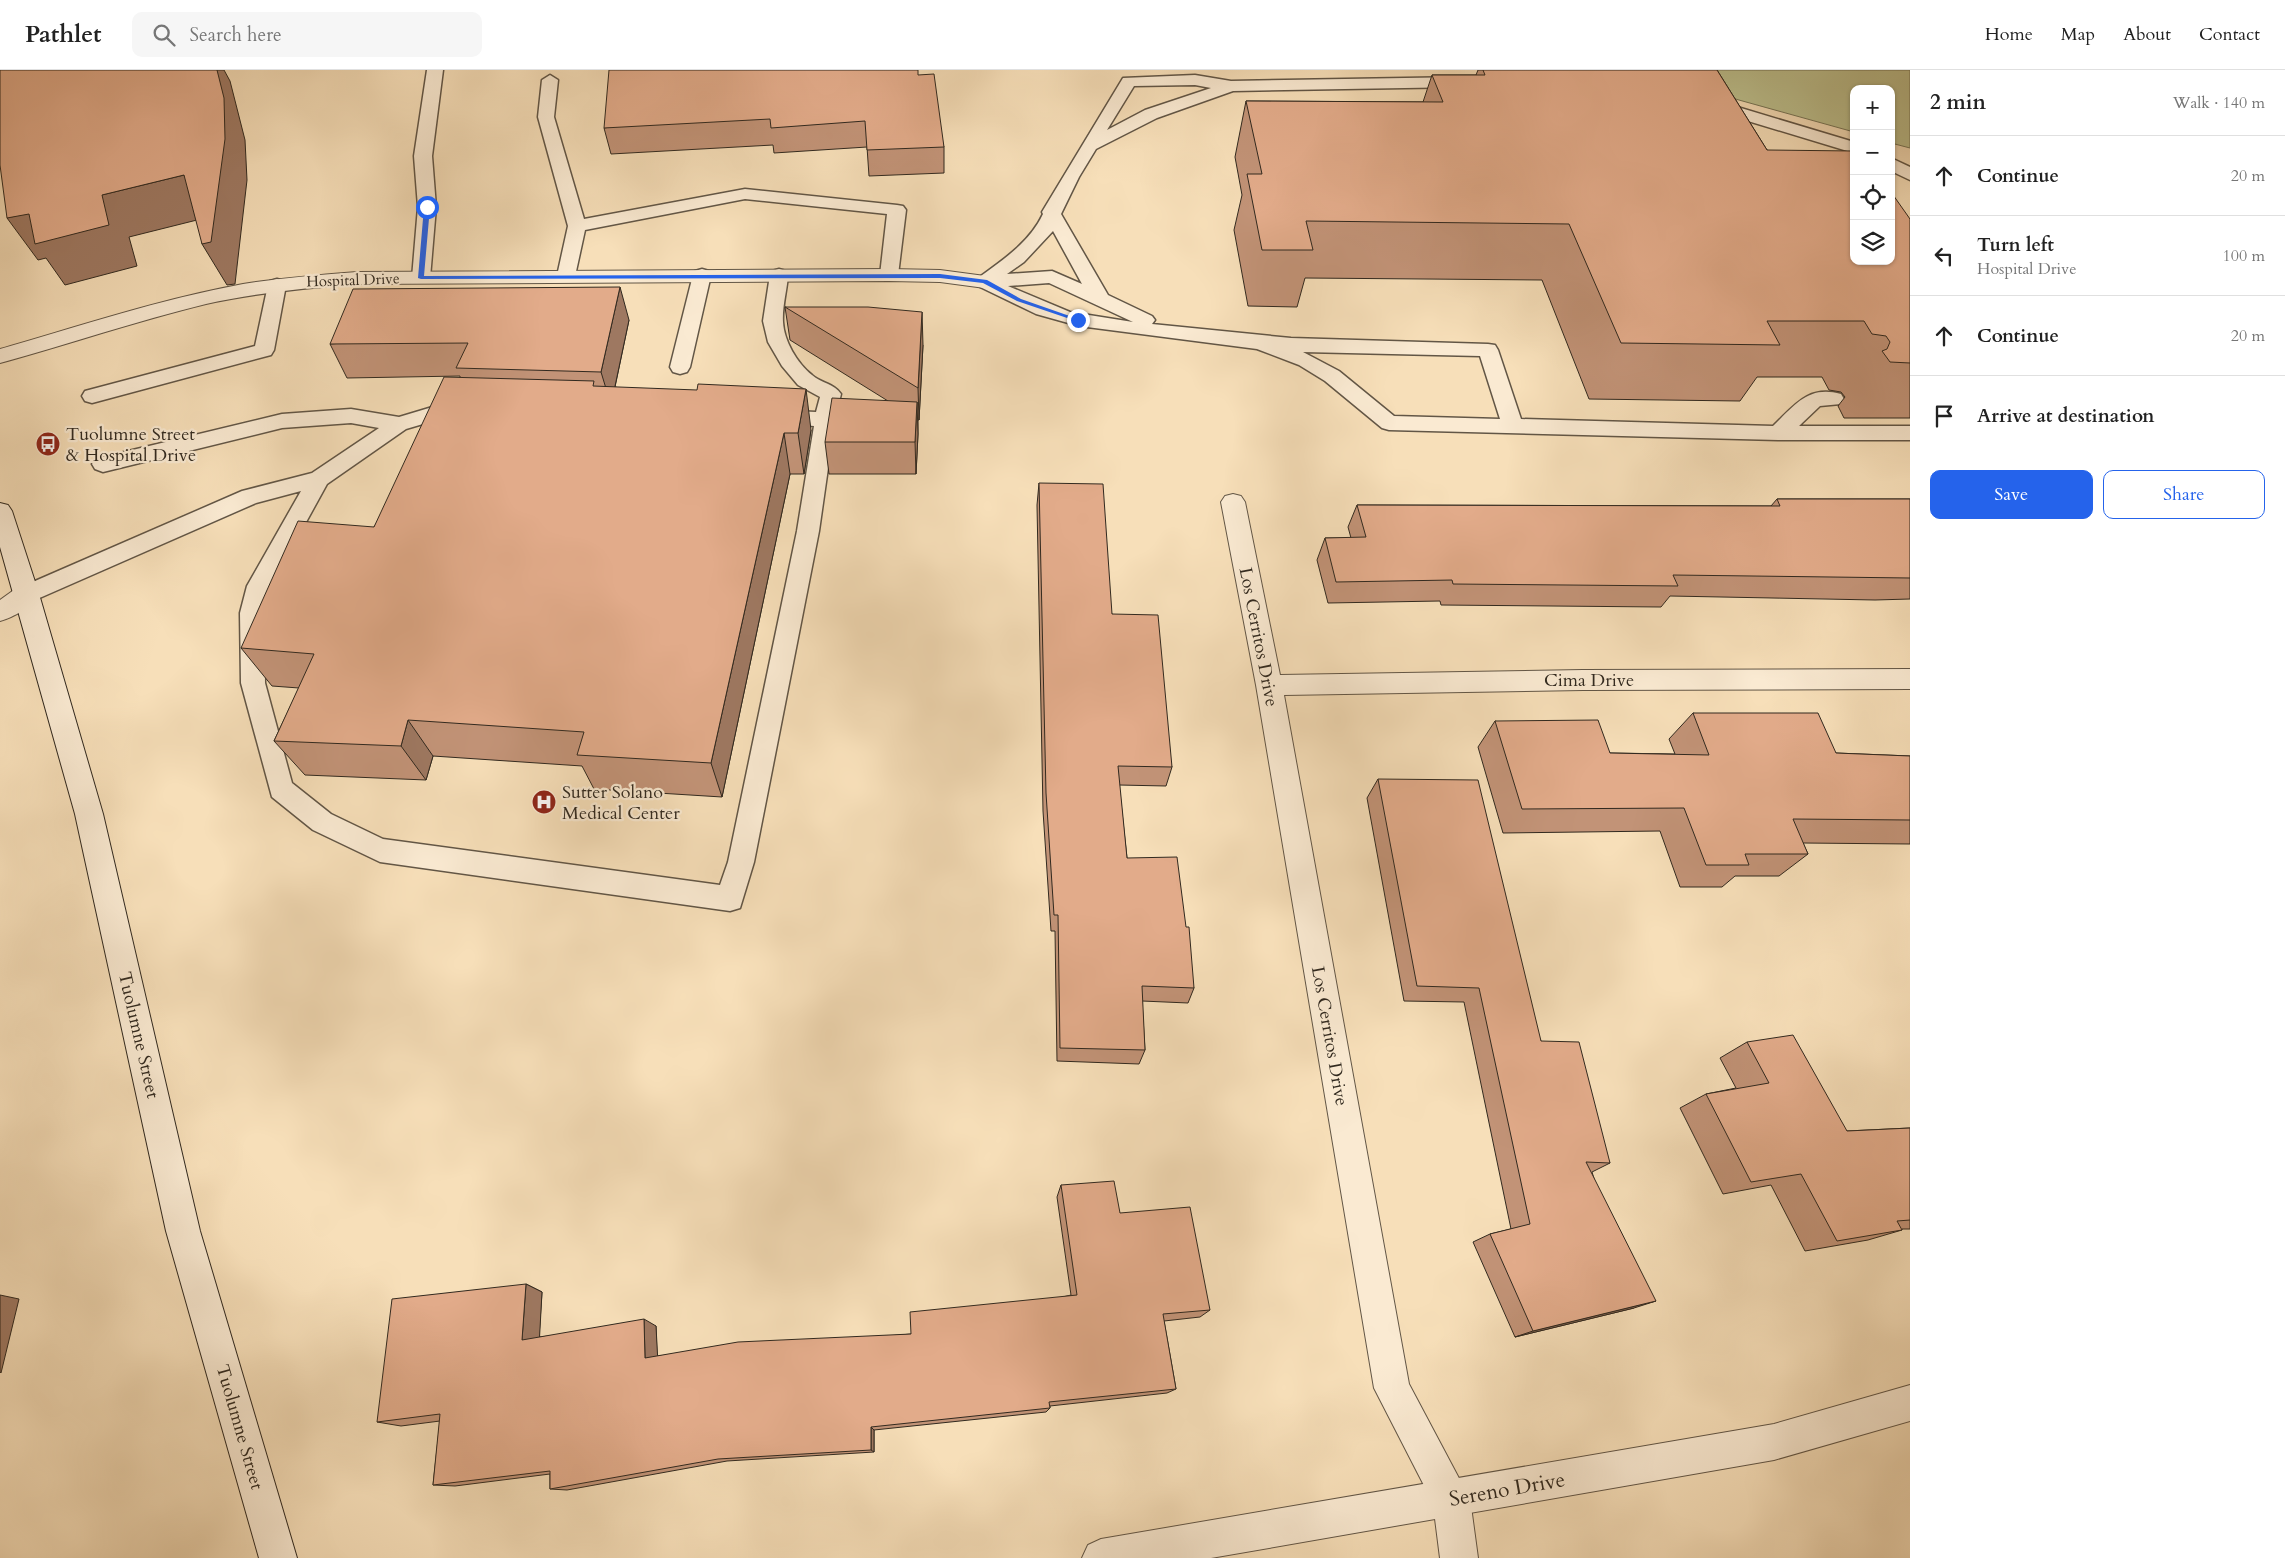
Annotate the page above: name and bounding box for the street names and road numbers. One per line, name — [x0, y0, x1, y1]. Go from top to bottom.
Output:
street label: Hospital Drive — [306, 268, 400, 292]
street label: Los Cerritos Drive — [1233, 565, 1284, 709]
street label: Cima Drive — [1544, 668, 1634, 693]
street label: Los Cerritos Drive — [1305, 964, 1354, 1108]
street label: Tuolumne Street — [112, 969, 165, 1101]
street label: Tuolumne Street — [210, 1362, 269, 1493]
street label: Sereno Drive — [1447, 1465, 1567, 1514]

